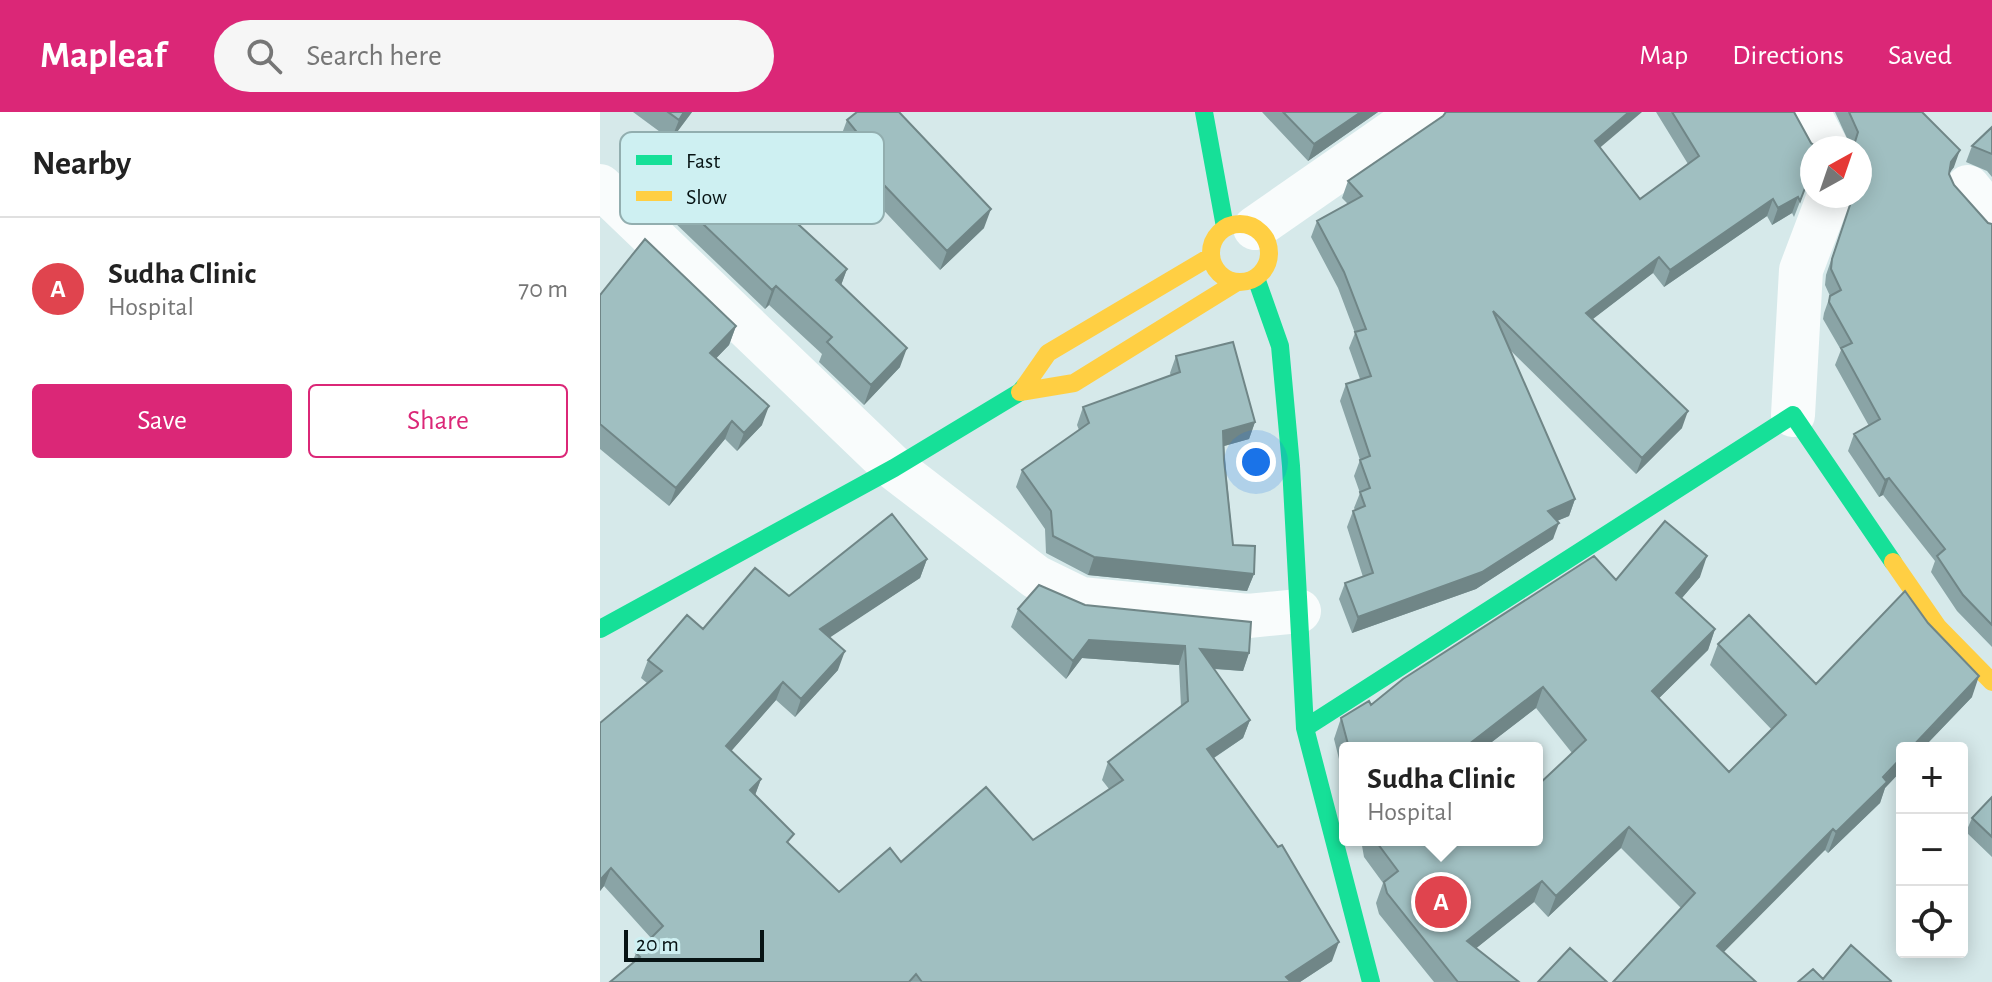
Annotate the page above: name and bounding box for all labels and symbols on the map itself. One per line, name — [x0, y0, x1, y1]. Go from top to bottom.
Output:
legend — [620, 132, 884, 224]
north arrow — [1800, 136, 1872, 208]
text: Fast — [686, 150, 720, 172]
text: Slow — [686, 186, 727, 208]
your location — [1236, 442, 1276, 482]
pin: A — [1415, 872, 1467, 932]
scale bar — [624, 926, 764, 962]

